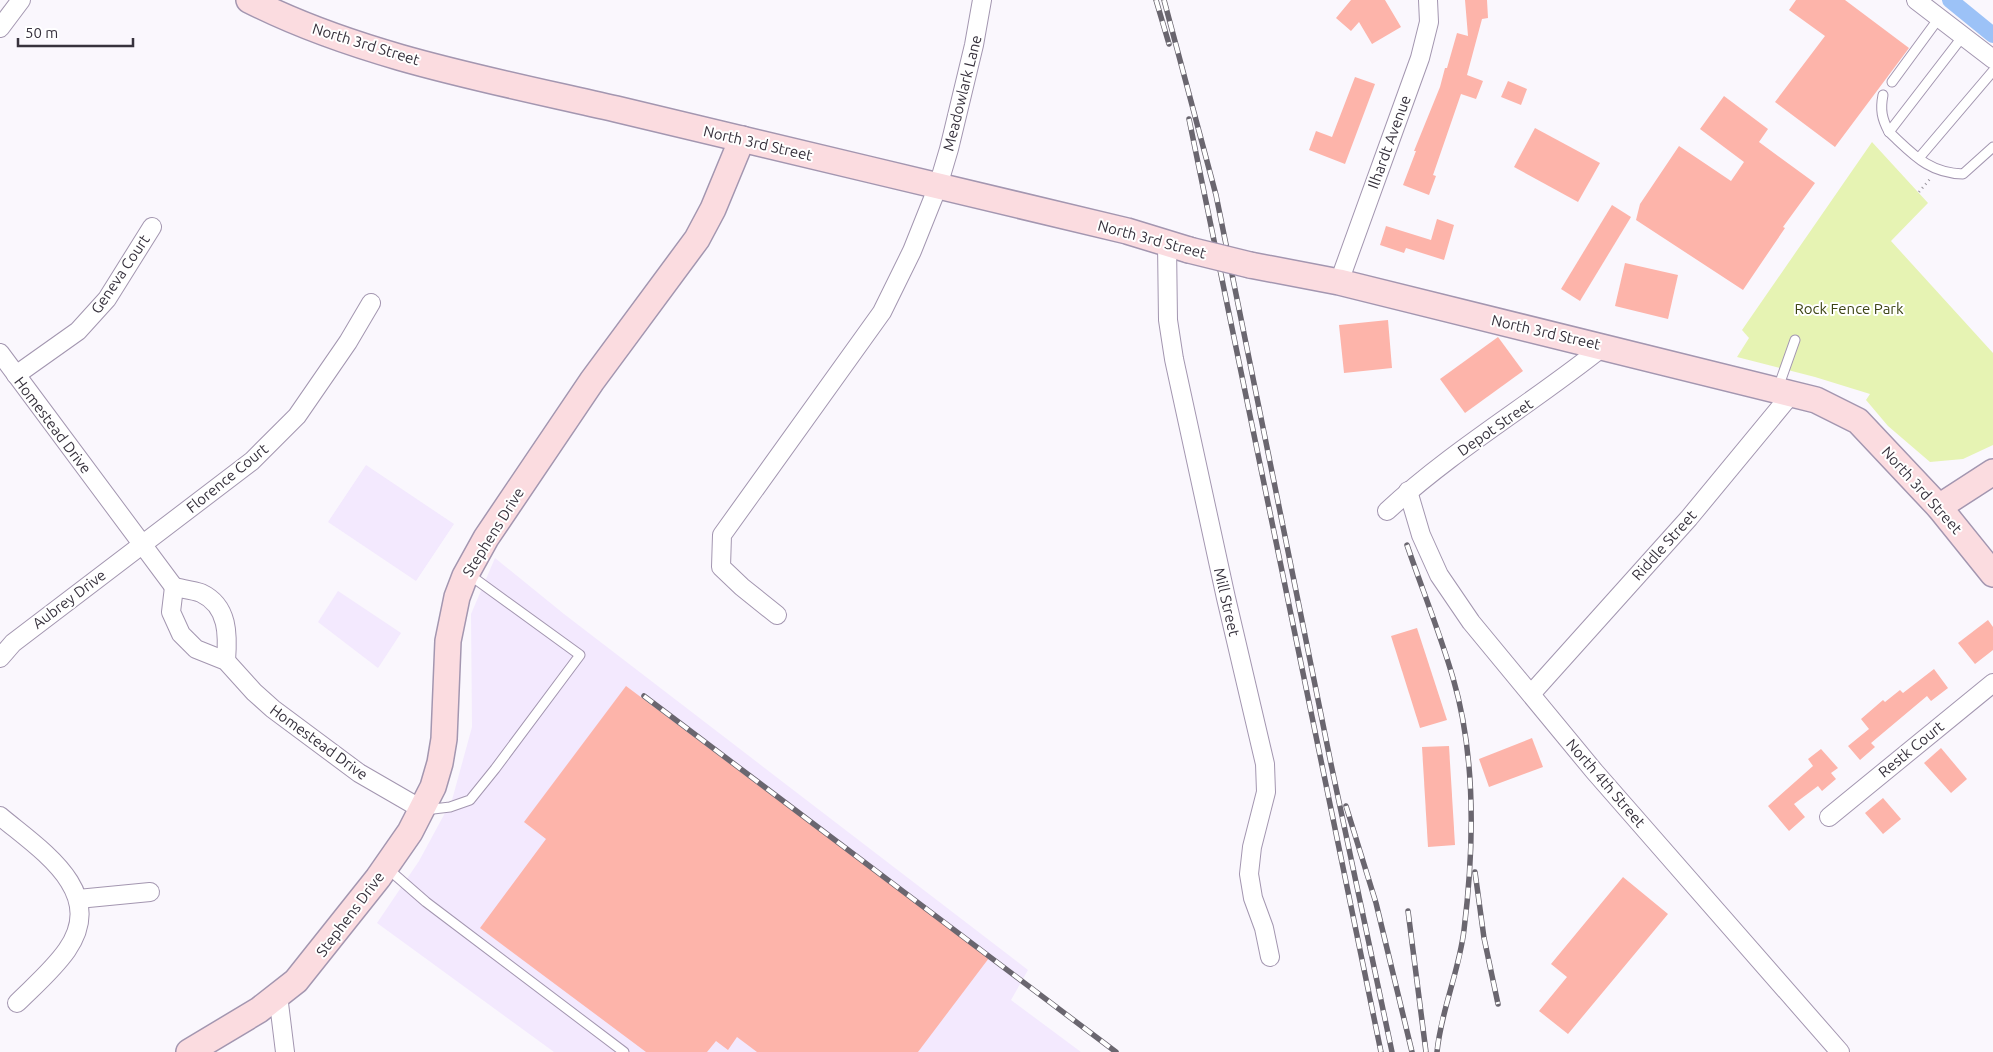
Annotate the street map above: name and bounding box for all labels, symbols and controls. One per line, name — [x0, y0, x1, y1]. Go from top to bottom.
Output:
scale bar — [18, 15, 132, 47]
street label: North 3rd Street — [310, 20, 422, 68]
text: 50 m — [25, 24, 58, 41]
street label: Meadowlark Lane — [939, 33, 985, 153]
street label: Ilhardt Avenue — [1364, 93, 1414, 191]
street label: North 3rd Street — [702, 122, 814, 164]
street label: North 3rd Street — [1096, 216, 1208, 262]
street label: Geneva Court — [87, 231, 153, 317]
park label: Rock Fence Park — [1794, 300, 1904, 317]
street label: North 3rd Street — [1490, 311, 1602, 353]
street label: Homestead Drive — [11, 373, 95, 477]
street label: Depot Street — [1454, 395, 1536, 459]
street label: Florence Court — [183, 440, 271, 516]
street label: North 3rd Street — [1878, 443, 1966, 537]
street label: Stephens Drive — [459, 484, 527, 580]
street label: Riddle Street — [1628, 507, 1700, 583]
street label: Aubrey Drive — [29, 566, 109, 632]
street label: Mill Street — [1211, 566, 1243, 638]
street label: Homestead Drive — [267, 701, 371, 783]
street label: Restk Court — [1875, 717, 1947, 781]
street label: North 4th Street — [1563, 735, 1649, 831]
street label: Stephens Drive — [313, 868, 387, 960]

